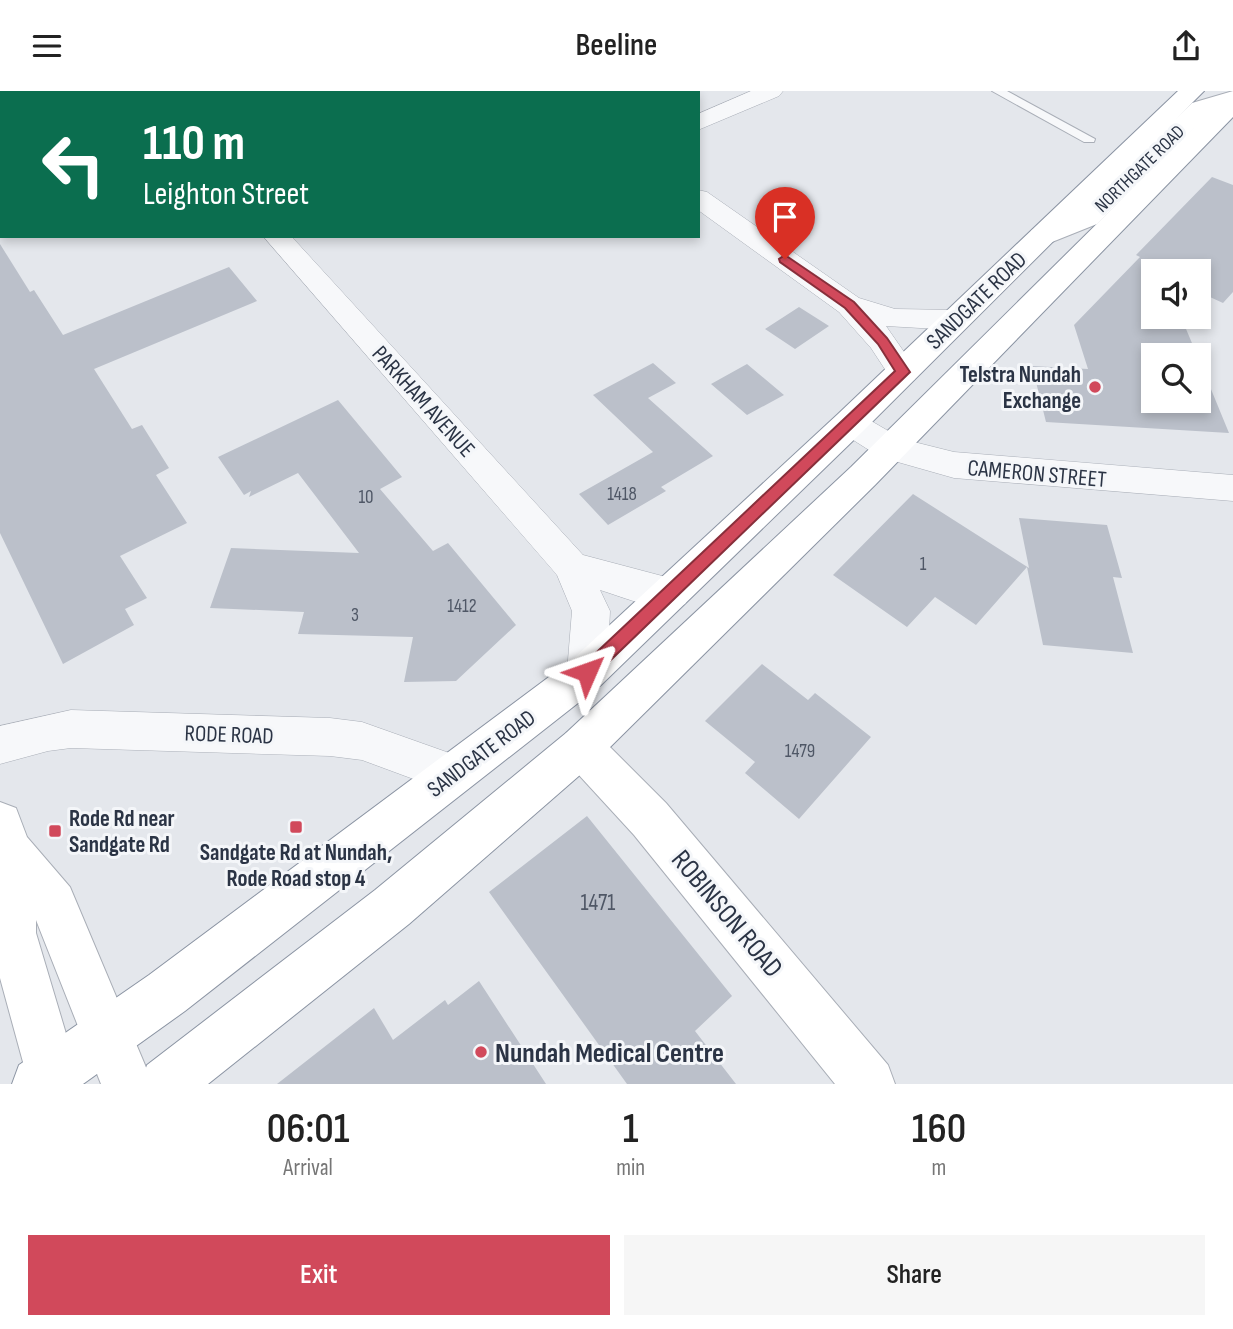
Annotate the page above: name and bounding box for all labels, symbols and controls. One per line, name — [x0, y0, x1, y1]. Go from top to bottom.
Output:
text: Beeline — [576, 26, 657, 65]
icon: menu — [28, 27, 66, 65]
icon: share — [1167, 27, 1205, 65]
text: 110 m — [143, 115, 245, 174]
icon: left — [28, 119, 119, 210]
street label: NORTHGATE ROAD — [1090, 121, 1190, 218]
text: Leighton Street — [143, 175, 309, 214]
pin — [755, 187, 815, 259]
icon: arrive — [766, 198, 804, 236]
street label: SANDGATE ROAD — [921, 246, 1033, 355]
map controls — [1141, 259, 1211, 413]
button: sound — [1141, 259, 1211, 329]
street label: PARKHAM AVENUE — [366, 340, 481, 463]
button: search — [1141, 343, 1211, 413]
place label: Telstra Nundah Exchange — [959, 361, 1081, 415]
marker: Telstra Nundah Exchange — [1087, 379, 1103, 395]
street label: CAMERON STREET — [966, 454, 1108, 494]
house number: 1418 — [607, 483, 637, 506]
house number: 10 — [358, 486, 374, 509]
house number: 1 — [920, 553, 927, 576]
house number: 1412 — [447, 595, 477, 618]
house number: 3 — [351, 604, 359, 627]
position arrow — [550, 635, 624, 709]
street label: SANDGATE ROAD — [422, 704, 541, 804]
street label: RODE ROAD — [184, 719, 274, 751]
house number: 1479 — [785, 740, 815, 763]
place label: Rode Rd near Sandgate Rd — [69, 805, 175, 859]
marker: Sandgate Rd at Nundah, Rode Road stop 4 — [288, 819, 304, 835]
marker: Rode Rd near Sandgate Rd — [47, 823, 63, 839]
place label: Sandgate Rd at Nundah, Rode Road stop 4 — [200, 839, 392, 893]
street label: ROBINSON ROAD — [664, 844, 789, 984]
house number: 1471 — [581, 889, 615, 917]
place label: Nundah Medical Centre — [495, 1037, 724, 1070]
marker: Nundah Medical Centre — [473, 1044, 489, 1060]
text: 06:01 — [267, 1104, 349, 1155]
text: 1 — [623, 1104, 638, 1155]
text: 160 — [912, 1104, 966, 1155]
text: Arrival — [283, 1154, 333, 1182]
text: min — [616, 1154, 645, 1182]
text: m — [932, 1154, 946, 1182]
button: Exit — [28, 1235, 610, 1315]
button: Share — [624, 1235, 1205, 1315]

